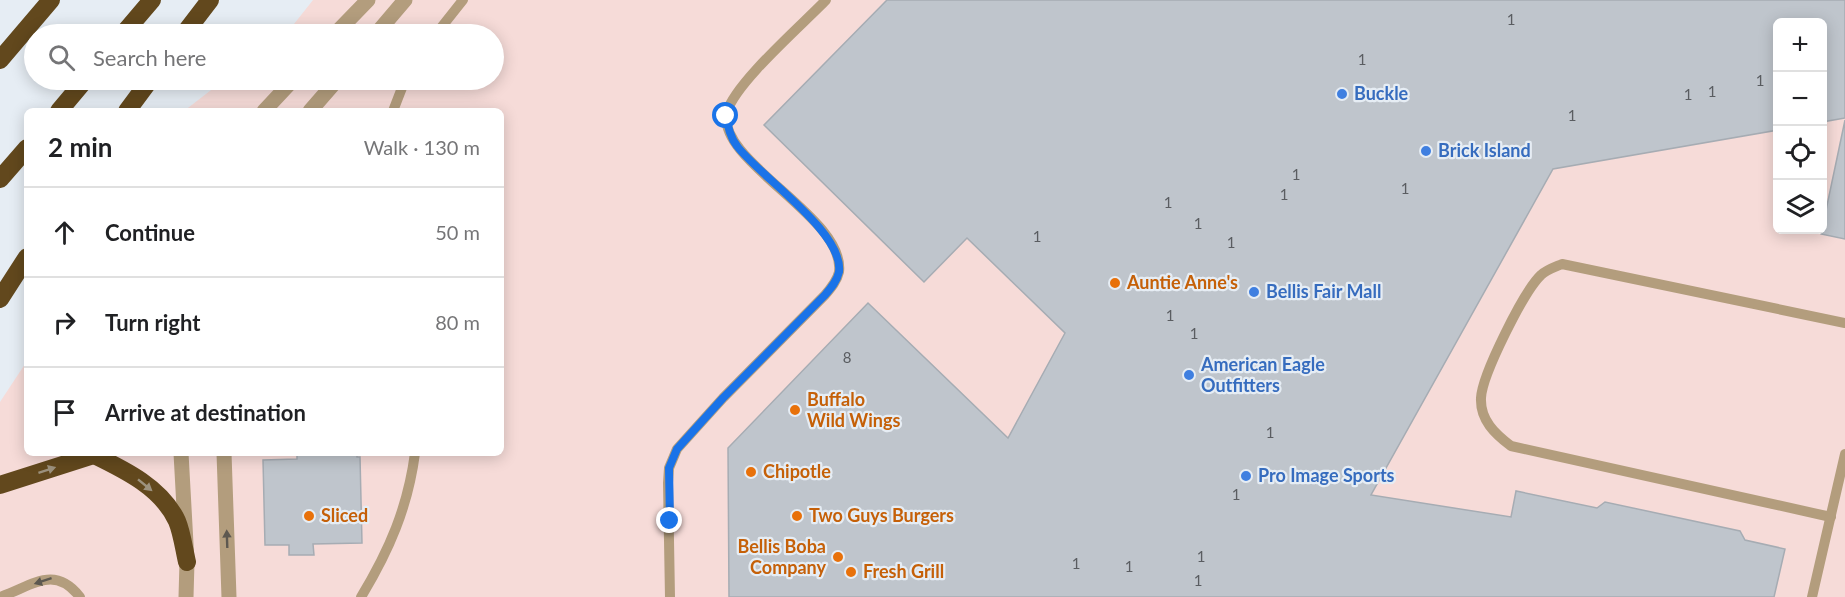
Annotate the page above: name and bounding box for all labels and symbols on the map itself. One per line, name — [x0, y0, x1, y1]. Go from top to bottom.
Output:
house number: 1 — [1507, 10, 1515, 28]
house number: 1 — [1358, 50, 1366, 68]
house number: 1 — [1756, 71, 1764, 89]
place label: Buckle — [1354, 82, 1409, 104]
house number: 1 — [1708, 82, 1716, 100]
house number: 1 — [1684, 85, 1692, 103]
marker: Buckle — [1335, 87, 1349, 101]
route start — [712, 102, 738, 128]
house number: 1 — [1568, 106, 1576, 124]
place label: Brick Island — [1438, 139, 1531, 161]
marker: Brick Island — [1419, 144, 1433, 158]
house number: 1 — [1292, 165, 1300, 183]
house number: 1 — [1401, 179, 1409, 197]
house number: 1 — [1280, 185, 1288, 203]
house number: 1 — [1164, 193, 1172, 211]
house number: 1 — [1194, 214, 1202, 232]
house number: 1 — [1033, 227, 1041, 245]
house number: 1 — [1227, 233, 1235, 251]
place label: Auntie Anne's — [1126, 271, 1238, 293]
marker: Auntie Anne's — [1108, 276, 1122, 290]
place label: Bellis Fair Mall — [1266, 280, 1381, 302]
marker: Bellis Fair Mall — [1247, 285, 1261, 299]
house number: 1 — [1166, 306, 1174, 324]
house number: 1 — [1190, 324, 1198, 342]
house number: 8 — [843, 348, 851, 366]
place label: American Eagle Outfitters — [1200, 353, 1325, 396]
marker: American Eagle Outfitters — [1182, 368, 1196, 382]
place label: Buffalo Wild Wings — [807, 388, 900, 431]
marker: Buffalo Wild Wings — [788, 403, 802, 417]
house number: 1 — [1266, 423, 1274, 441]
place label: Chipotle — [763, 460, 831, 482]
place label: Pro Image Sports — [1258, 464, 1395, 486]
one-way arrow — [38, 465, 56, 474]
marker: Chipotle — [744, 465, 758, 479]
marker: Pro Image Sports — [1239, 469, 1253, 483]
one-way arrow — [137, 478, 152, 490]
house number: 1 — [1232, 485, 1240, 503]
place label: Sliced — [321, 504, 368, 526]
place label: Two Guys Burgers — [809, 504, 954, 526]
route end — [656, 507, 682, 533]
marker: Sliced — [302, 509, 316, 523]
marker: Two Guys Burgers — [790, 509, 804, 523]
one-way arrow — [222, 529, 232, 548]
place label: Bellis Boba Company — [737, 535, 827, 578]
house number: 1 — [1197, 547, 1205, 565]
marker: Bellis Boba Company — [831, 550, 845, 564]
house number: 1 — [1072, 554, 1080, 572]
house number: 1 — [1125, 557, 1133, 575]
place label: Fresh Grill — [863, 560, 944, 582]
marker: Fresh Grill — [844, 565, 858, 579]
house number: 1 — [1194, 571, 1202, 589]
one-way arrow — [34, 577, 52, 586]

